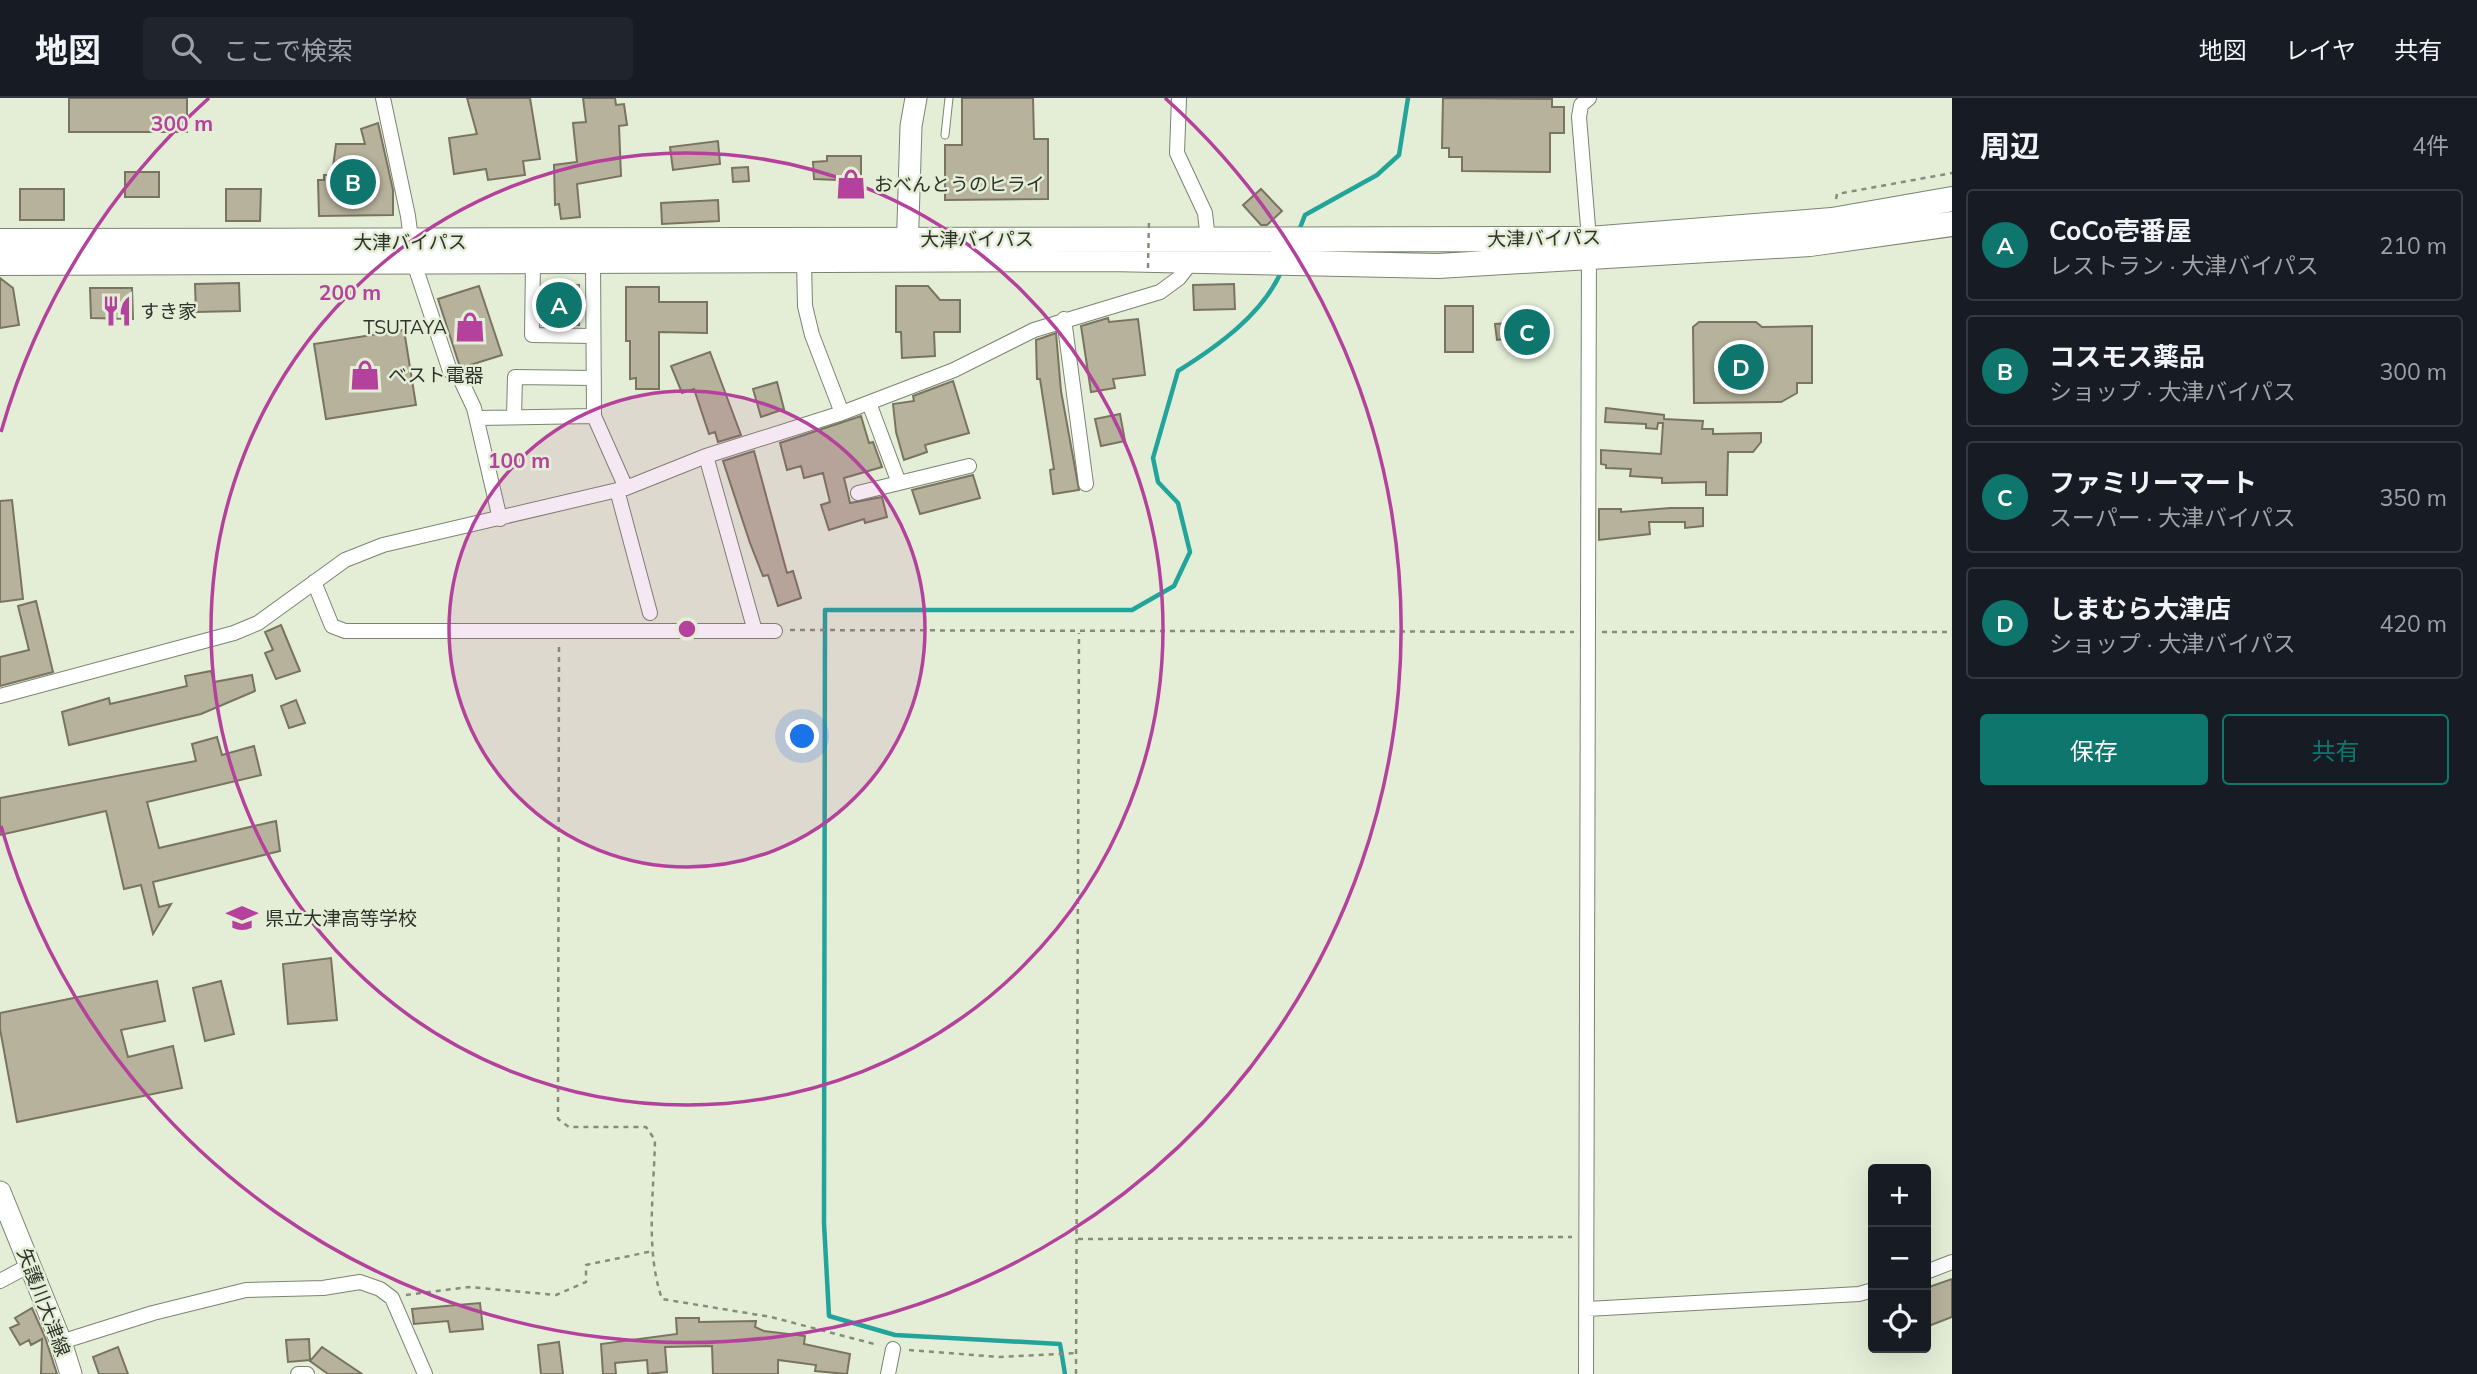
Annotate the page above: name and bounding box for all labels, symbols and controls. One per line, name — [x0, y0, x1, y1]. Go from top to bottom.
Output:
search box — [143, 17, 633, 80]
text: 地図 — [35, 29, 101, 70]
icon: search — [167, 29, 205, 67]
text: ここで検索 — [223, 34, 353, 67]
text: 地図 — [2199, 35, 2247, 65]
text: レイヤ — [2285, 35, 2356, 65]
text: 共有 — [2394, 35, 2442, 65]
text: 300 m — [151, 110, 213, 136]
text: 周辺 — [1980, 127, 2040, 165]
text: 4件 — [2412, 131, 2449, 160]
pin: B — [330, 156, 376, 208]
shop icon: おべんとうのヒライ — [834, 167, 868, 201]
place label: おべんとうのヒライ — [874, 172, 1045, 196]
text: CoCo壱番屋 — [2049, 214, 2192, 247]
street label: 大津バイパス — [1487, 225, 1601, 251]
street label: 大津バイパス — [920, 227, 1034, 251]
street label: 大津バイパス — [353, 230, 467, 254]
text: A — [1996, 231, 2014, 260]
text: 210 m — [2379, 231, 2447, 260]
text: レストラン · 大津バイパス — [2049, 251, 2319, 280]
text: 200 m — [319, 279, 381, 305]
pin: A — [536, 279, 582, 331]
restaurant icon: すき家 — [100, 294, 134, 328]
place label: すき家 — [140, 299, 197, 323]
pin: C — [1504, 306, 1550, 358]
shop icon: TSUTAYA — [453, 310, 487, 344]
place label: TSUTAYA — [363, 315, 447, 339]
text: コスモス薬品 — [2049, 340, 2205, 373]
pin: D — [1718, 341, 1764, 393]
text: B — [1997, 357, 2013, 386]
text: 300 m — [2379, 357, 2447, 386]
shop icon: ベスト電器 — [348, 358, 382, 392]
place label: ベスト電器 — [388, 363, 483, 387]
text: ショップ · 大津バイパス — [2049, 377, 2296, 406]
text: 100 m — [488, 447, 550, 473]
text: ファミリーマート — [2049, 466, 2257, 499]
text: C — [1997, 483, 2013, 512]
text: 350 m — [2379, 483, 2447, 512]
text: スーパー · 大津バイパス — [2049, 503, 2296, 532]
text: しまむら大津店 — [2049, 592, 2231, 625]
text: D — [1996, 609, 2014, 638]
text: 420 m — [2379, 609, 2447, 638]
centre of rings — [675, 617, 699, 641]
text: ショップ · 大津バイパス — [2049, 629, 2296, 658]
button: 保存 — [1980, 714, 2208, 785]
button: 共有 — [2222, 714, 2449, 785]
your location — [785, 719, 819, 753]
school or university icon: 県立大津高等学校 — [225, 901, 259, 935]
place label: 県立大津高等学校 — [265, 906, 417, 930]
map controls — [1868, 1164, 1931, 1353]
button: + — [1868, 1164, 1931, 1227]
button: − — [1868, 1227, 1931, 1290]
street label: 矢護川大津線 — [12, 1244, 76, 1360]
button: locate — [1868, 1290, 1931, 1353]

